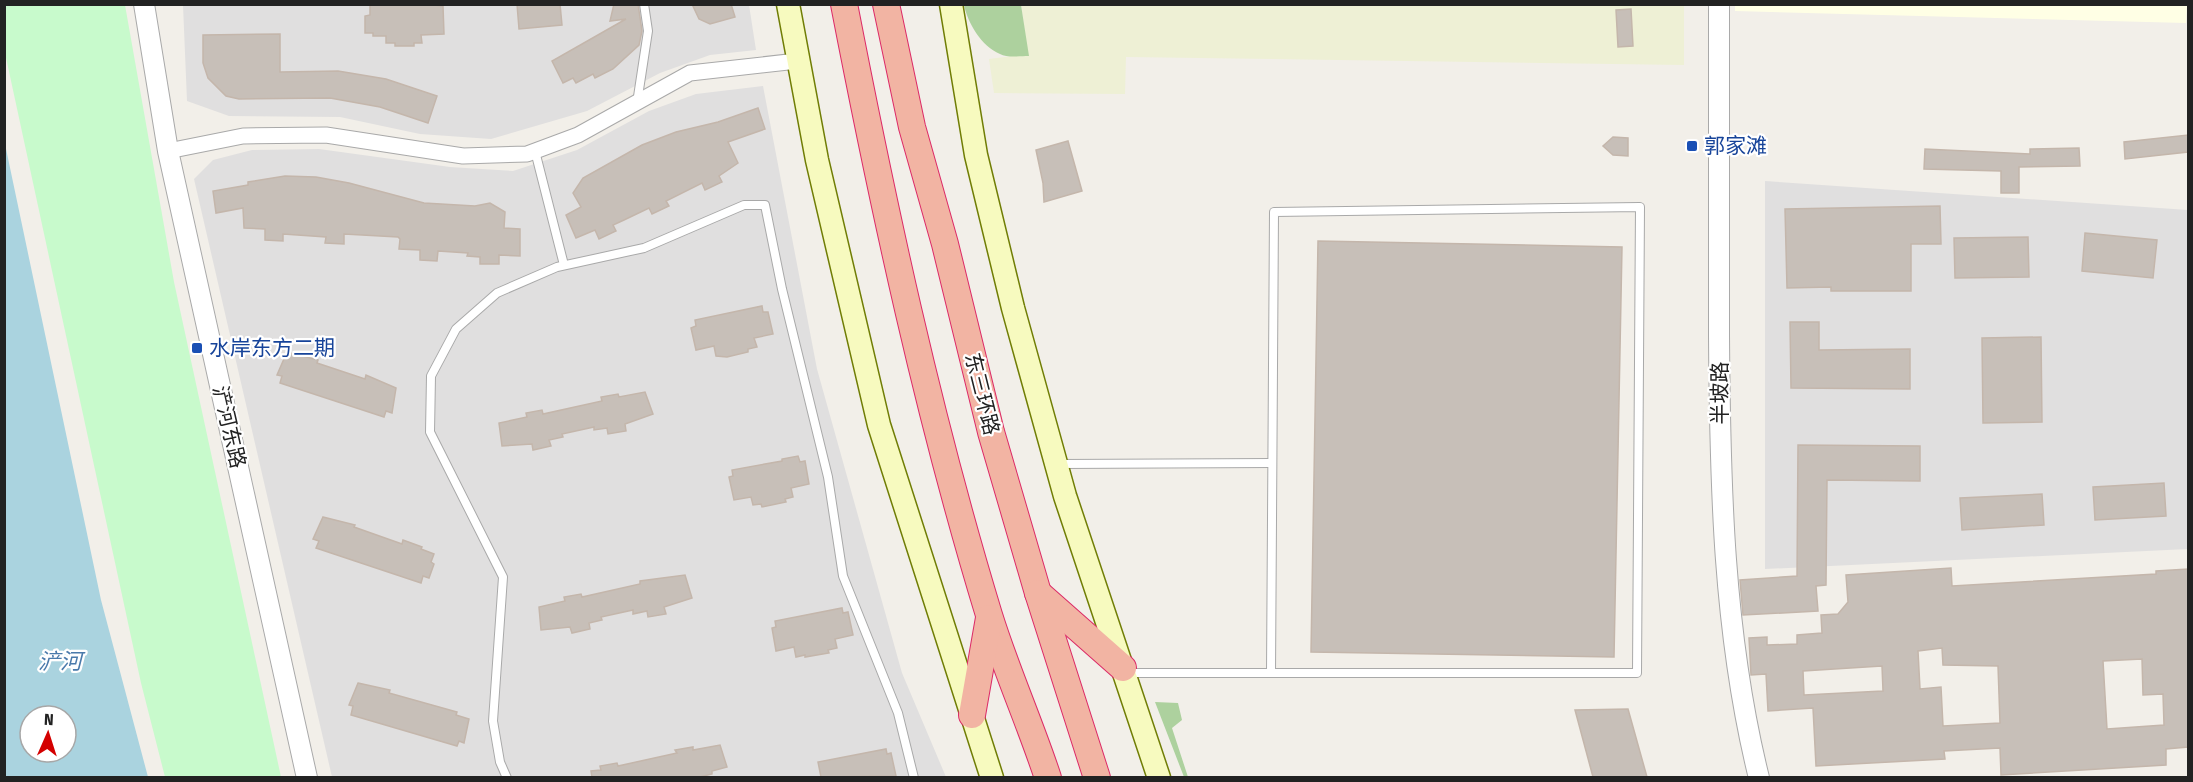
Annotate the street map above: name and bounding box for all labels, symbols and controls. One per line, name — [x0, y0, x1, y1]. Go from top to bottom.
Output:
place label: 郭家滩 — [1704, 133, 1767, 159]
marker: 郭家滩 — [1685, 139, 1699, 153]
place label: 水岸东方二期 — [209, 335, 335, 361]
marker: 水岸东方二期 — [190, 341, 204, 355]
street label: 东三环路 — [959, 350, 1005, 438]
street label: 半坡路 — [1707, 362, 1733, 425]
street label: 浐河东路 — [207, 383, 251, 471]
water label: 浐河 — [38, 648, 86, 675]
north arrow — [18, 704, 78, 764]
text: N — [43, 710, 54, 729]

